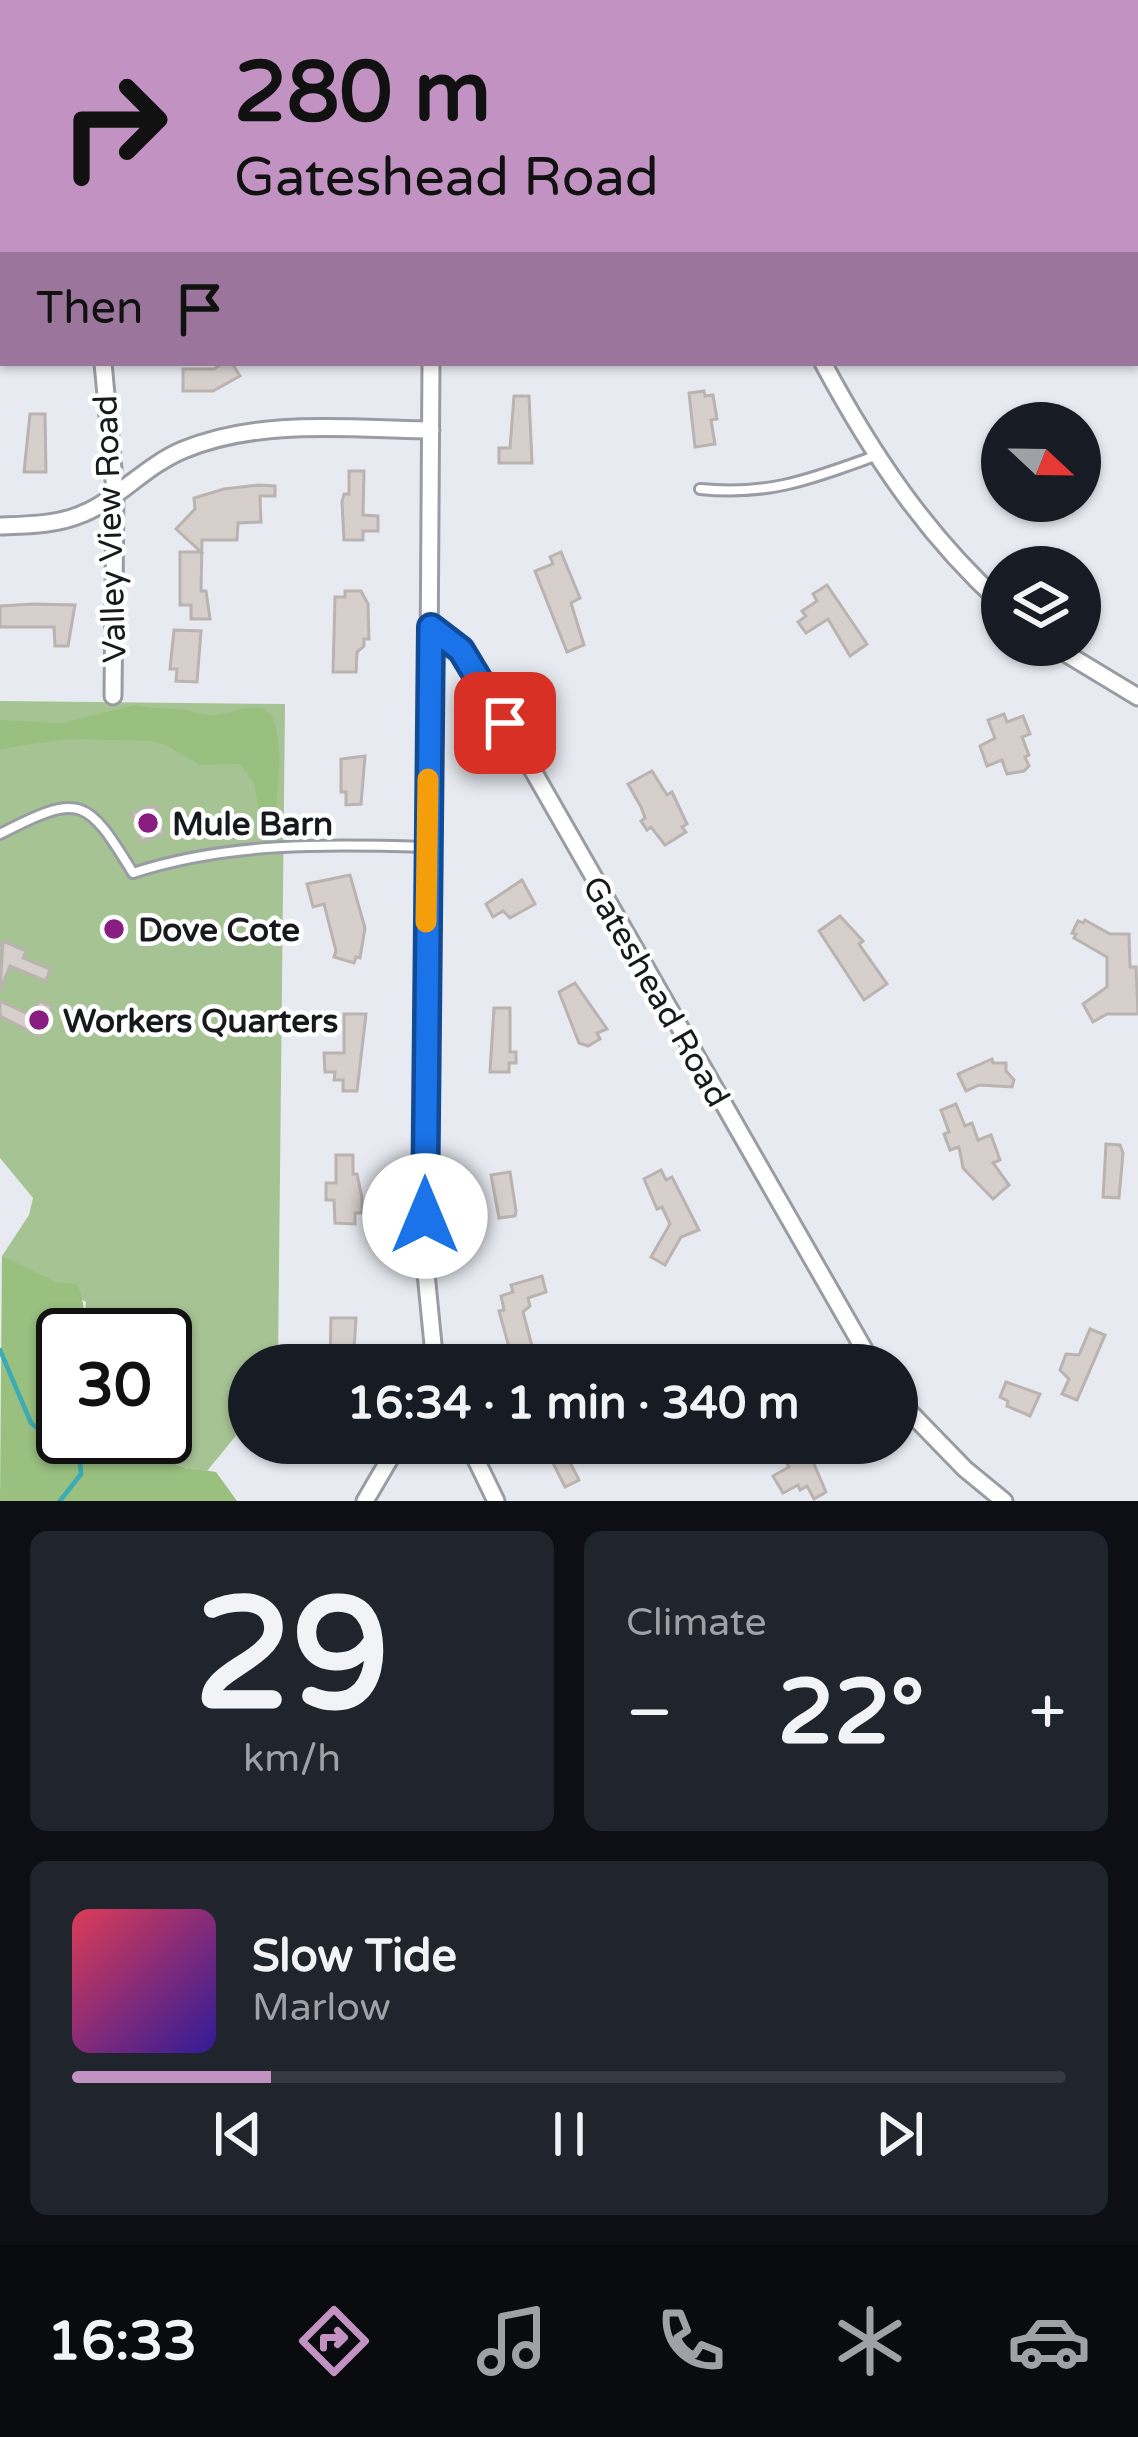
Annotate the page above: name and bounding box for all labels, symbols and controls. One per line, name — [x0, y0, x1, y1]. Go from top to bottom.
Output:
text: 280 m — [234, 43, 491, 144]
icon: right — [36, 48, 192, 204]
text: Gateshead Road — [234, 145, 659, 210]
icon: arrive — [167, 276, 233, 342]
text: Then — [36, 282, 143, 336]
street label: Valley View Road — [86, 394, 135, 663]
north arrow — [981, 402, 1101, 522]
map controls — [981, 402, 1101, 666]
button: layers — [981, 546, 1101, 666]
pin — [454, 672, 556, 774]
icon: arrive — [472, 690, 538, 756]
place label: Mule Barn — [172, 805, 333, 844]
marker: Mule Barn — [135, 810, 161, 836]
street label: Gateshead Road — [574, 870, 738, 1114]
place label: Dove Cote — [138, 911, 300, 950]
marker: Dove Cote — [101, 916, 127, 942]
place label: Workers Quarters — [63, 1002, 338, 1041]
marker: Workers Quarters — [26, 1007, 52, 1033]
position arrow — [362, 1153, 488, 1279]
speed limit sign: 30 — [36, 1308, 192, 1464]
text: 16:34 · 1 min · 340 m — [347, 1377, 799, 1431]
text: 29 — [194, 1563, 390, 1751]
text: Climate — [626, 1599, 766, 1646]
text: 22° — [777, 1659, 924, 1768]
text: − — [626, 1673, 673, 1753]
text: + — [1029, 1673, 1066, 1753]
text: km/h — [243, 1735, 341, 1782]
text: Slow Tide — [252, 1930, 457, 1984]
text: Marlow — [252, 1984, 391, 2031]
icon: previous — [205, 2101, 271, 2167]
icon: pause — [536, 2101, 602, 2167]
icon: next — [867, 2101, 933, 2167]
icon: directions — [292, 2299, 376, 2383]
icon: music — [470, 2299, 554, 2383]
icon: phone — [649, 2299, 733, 2383]
icon: climate — [828, 2299, 912, 2383]
icon: car — [1007, 2299, 1091, 2383]
text: 16:33 — [47, 2309, 197, 2374]

